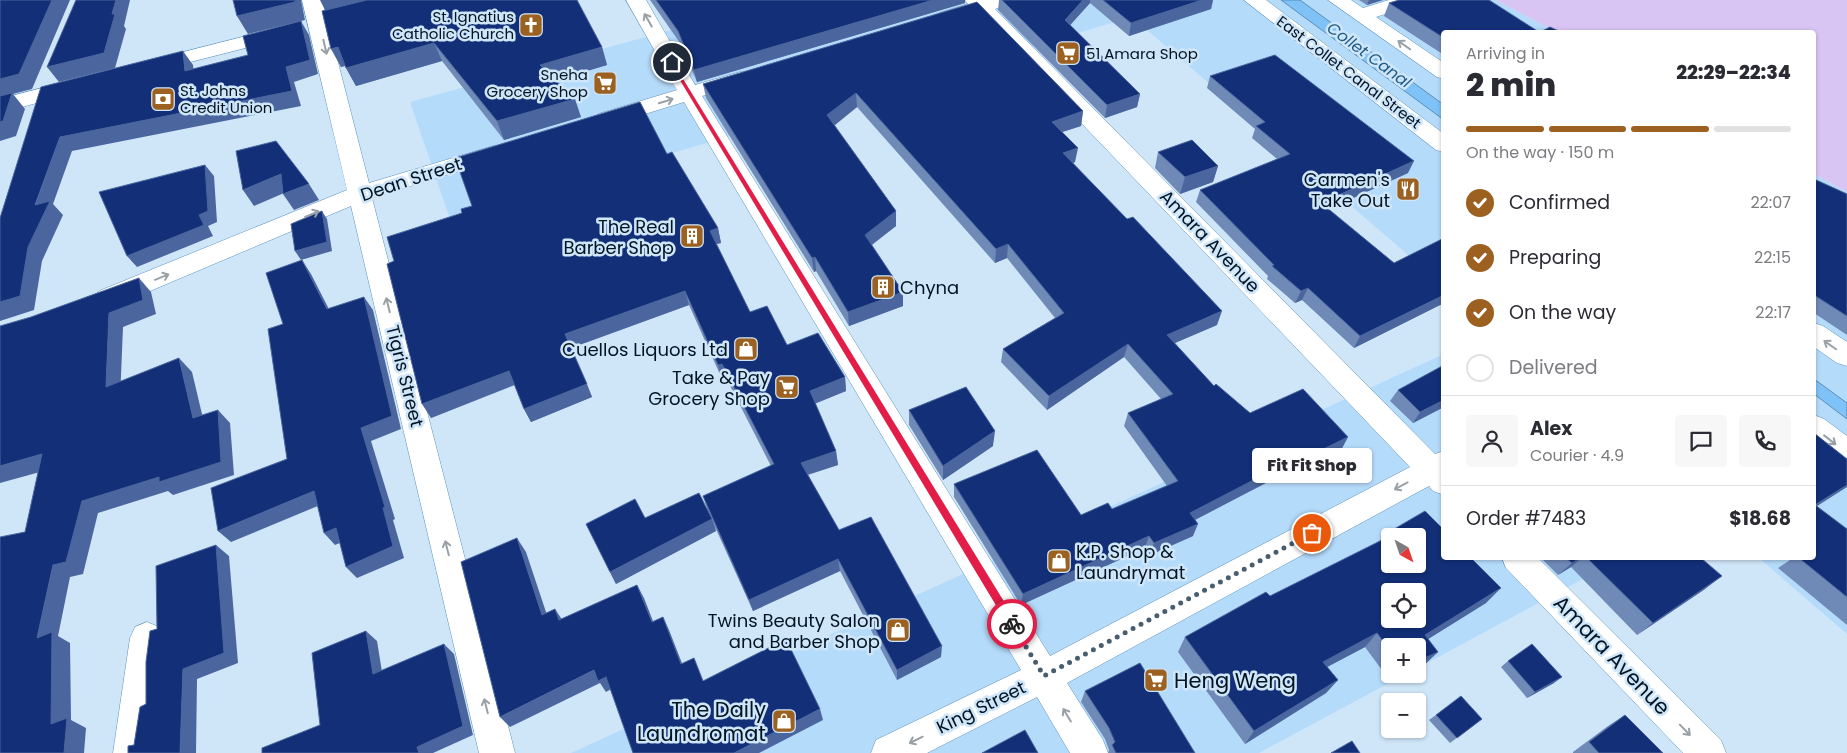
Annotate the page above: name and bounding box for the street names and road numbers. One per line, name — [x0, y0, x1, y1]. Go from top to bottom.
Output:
street label: East Collet Canal Street — [1273, 11, 1425, 133]
street label: Dean Street — [357, 151, 465, 207]
street label: Amara Avenue — [1154, 184, 1266, 298]
street label: Tigris Street — [380, 322, 430, 430]
street label: Amara Avenue — [1547, 589, 1677, 721]
street label: King Street — [932, 675, 1030, 739]

